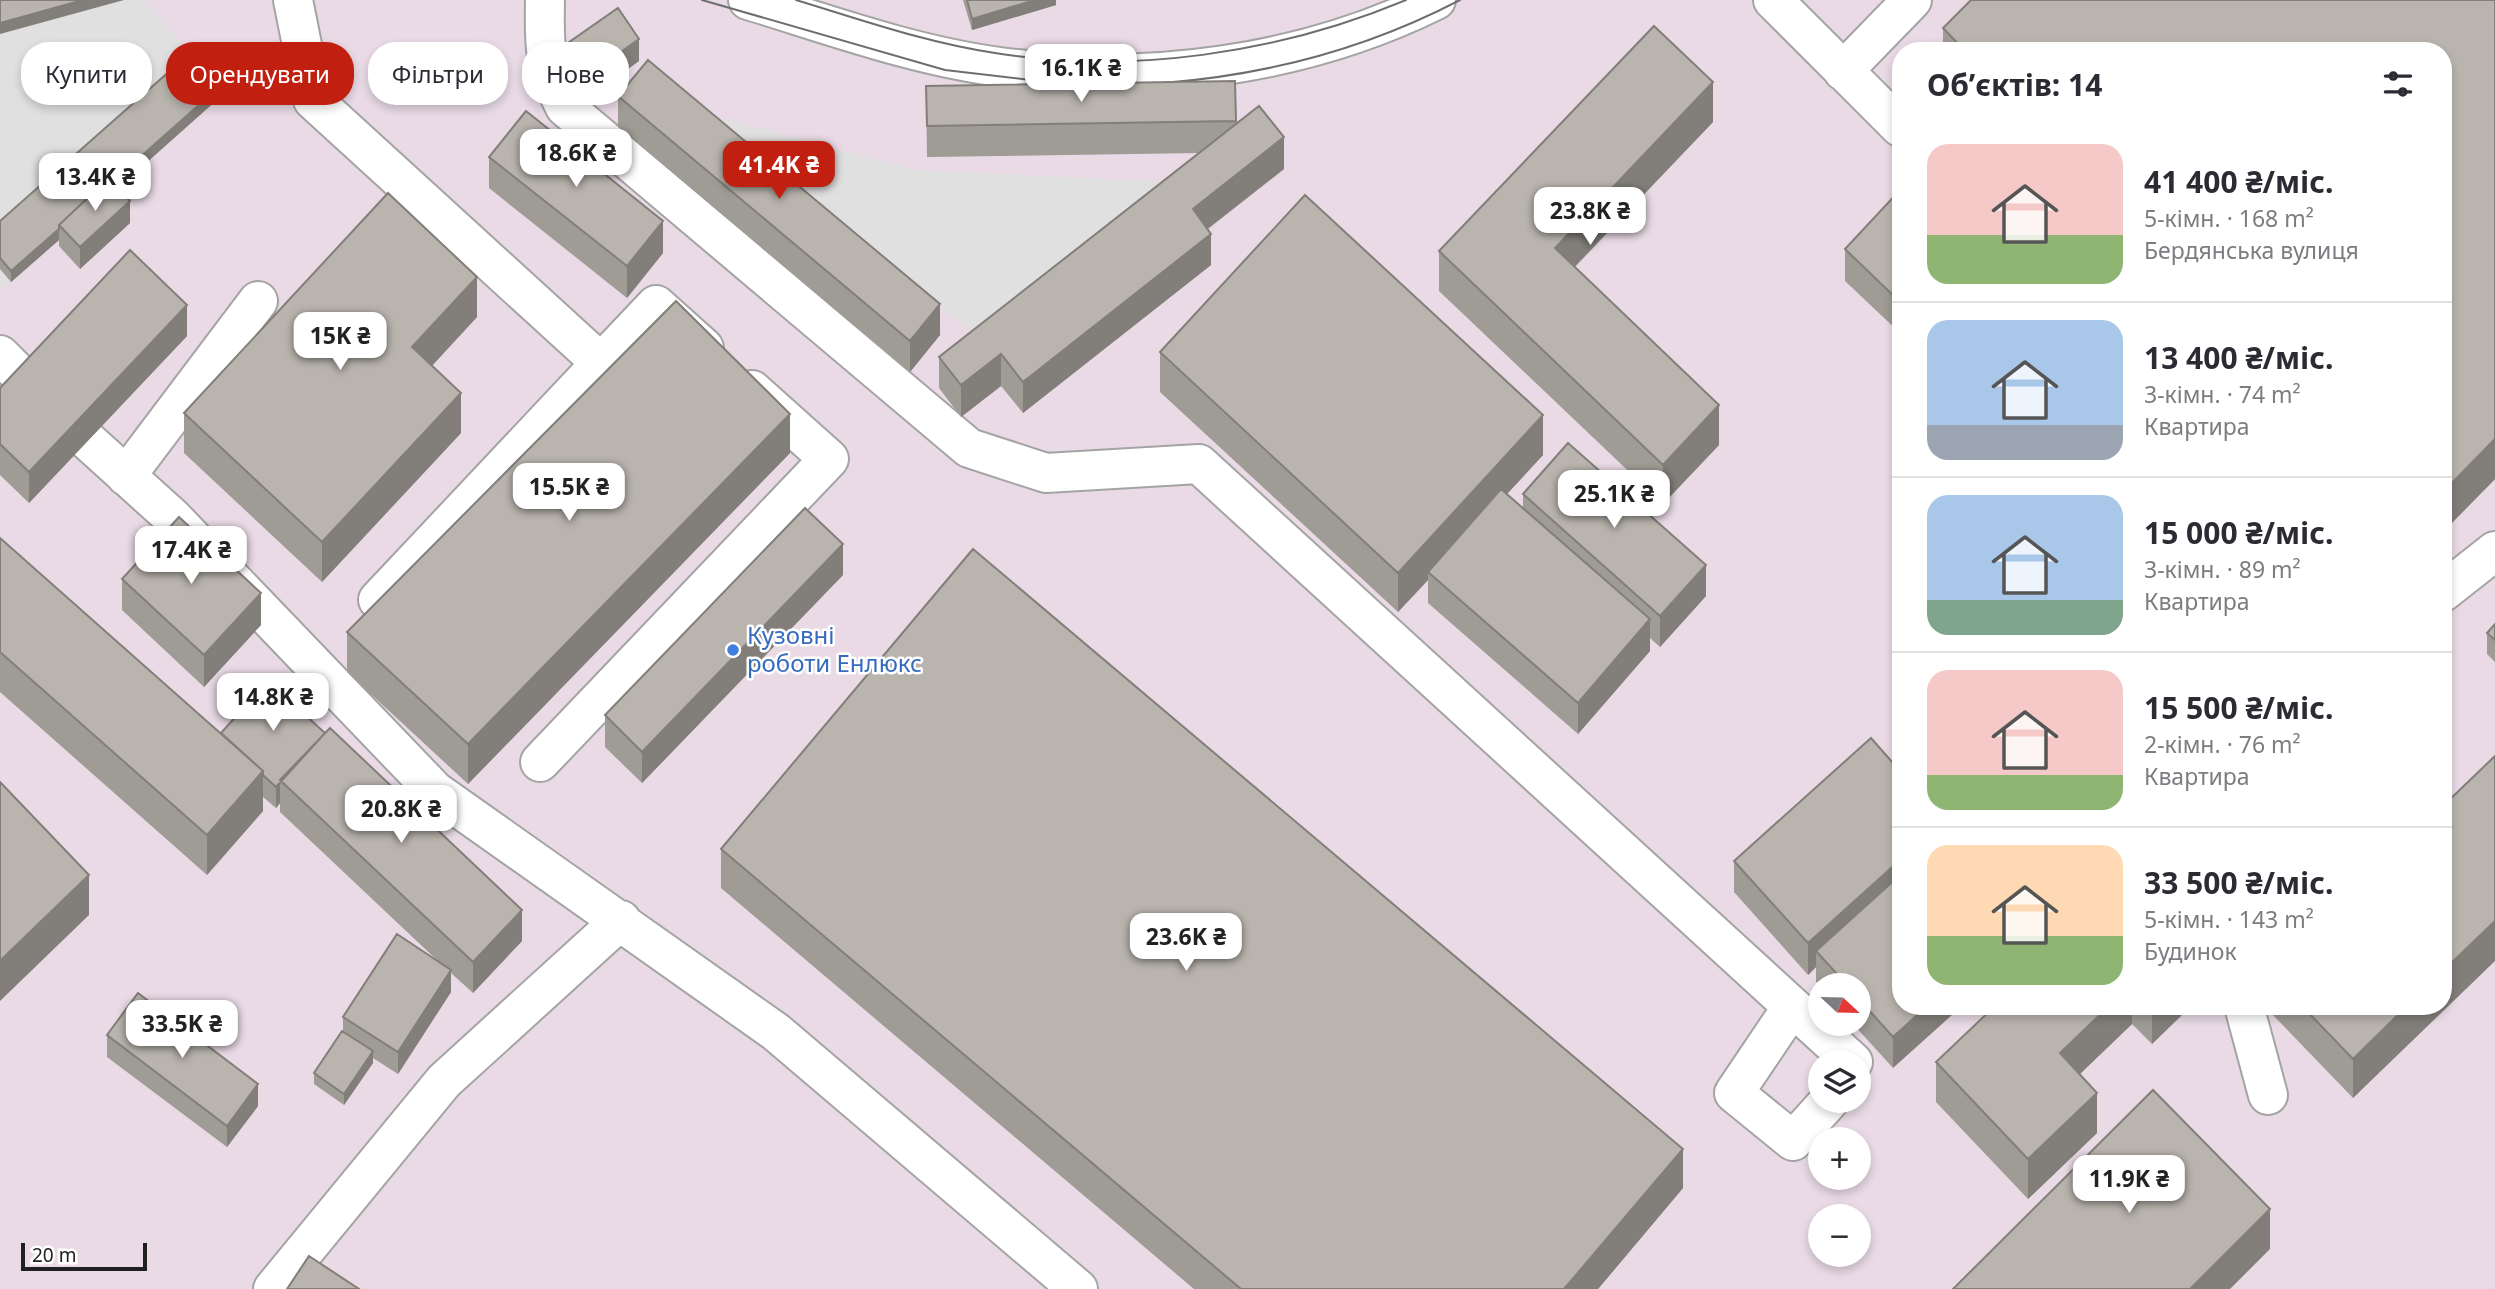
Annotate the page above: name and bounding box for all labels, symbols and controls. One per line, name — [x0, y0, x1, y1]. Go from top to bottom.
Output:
chip: Купити — [21, 42, 152, 105]
chip: Орендувати — [166, 42, 354, 105]
chip: Фільтри — [368, 42, 508, 105]
chip: Нове — [522, 42, 629, 105]
pin: 16.1K ₴ — [1016, 44, 1146, 104]
text: 16.1K ₴ — [1041, 51, 1121, 83]
text: Об’єктів: 14 — [1927, 64, 2102, 105]
icon: filters — [2379, 65, 2417, 103]
pin: 18.6K ₴ — [511, 130, 641, 189]
text: 18.6K ₴ — [536, 136, 616, 168]
pin: 41.4K ₴ — [714, 142, 844, 201]
text: 41.4K ₴ — [739, 148, 819, 180]
pin: 13.4K ₴ — [30, 154, 160, 213]
text: 13.4K ₴ — [55, 160, 135, 192]
text: 41 400 ₴/міс. — [2144, 161, 2334, 202]
icon: home — [1983, 172, 2067, 256]
pin: 23.8K ₴ — [1525, 188, 1655, 247]
text: 23.8K ₴ — [1550, 194, 1630, 226]
text: 5-кімн. · 168 m² — [2144, 202, 2314, 234]
text: Бердянська вулиця — [2144, 234, 2359, 266]
pin: 15K ₴ — [291, 312, 389, 372]
text: 15K ₴ — [310, 319, 370, 351]
text: 13 400 ₴/міс. — [2144, 337, 2334, 378]
icon: home — [1983, 348, 2067, 432]
text: 3-кімн. · 74 m² — [2144, 378, 2301, 410]
text: Квартира — [2144, 410, 2250, 442]
pin: 15.5K ₴ — [504, 463, 634, 523]
text: 15.5K ₴ — [529, 470, 609, 502]
pin: 25.1K ₴ — [1549, 470, 1679, 530]
text: 25.1K ₴ — [1574, 477, 1654, 509]
text: 15 000 ₴/міс. — [2144, 512, 2334, 553]
icon: home — [1983, 523, 2067, 607]
pin: 17.4K ₴ — [126, 526, 256, 586]
text: 17.4K ₴ — [151, 533, 231, 565]
text: 3-кімн. · 89 m² — [2144, 553, 2301, 585]
text: Квартира — [2144, 585, 2250, 617]
place label: Кузовні роботи Енлюкс — [747, 618, 922, 679]
marker: Кузовні роботи Енлюкс — [725, 642, 741, 658]
pin: 14.8K ₴ — [208, 674, 338, 733]
text: 14.8K ₴ — [233, 680, 313, 712]
text: 15 500 ₴/міс. — [2144, 687, 2334, 728]
icon: home — [1983, 698, 2067, 782]
text: 2-кімн. · 76 m² — [2144, 728, 2301, 760]
text: Квартира — [2144, 760, 2250, 792]
pin: 20.8K ₴ — [336, 786, 466, 845]
text: 20.8K ₴ — [361, 792, 441, 824]
text: 33 500 ₴/міс. — [2144, 862, 2334, 903]
icon: home — [1983, 873, 2067, 957]
text: 5-кімн. · 143 m² — [2144, 903, 2314, 935]
pin: 23.6K ₴ — [1121, 914, 1251, 973]
text: 23.6K ₴ — [1146, 920, 1226, 952]
text: Будинок — [2144, 935, 2237, 967]
north arrow — [1808, 973, 1871, 1036]
map controls — [1808, 973, 1871, 1267]
pin: 33.5K ₴ — [117, 1000, 247, 1060]
text: 33.5K ₴ — [142, 1007, 222, 1039]
button: layers — [1808, 1050, 1871, 1113]
button: + — [1808, 1127, 1871, 1190]
pin: 11.9K ₴ — [2064, 1156, 2194, 1215]
text: 11.9K ₴ — [2089, 1162, 2169, 1194]
button: − — [1808, 1204, 1871, 1267]
scale bar — [21, 1240, 147, 1272]
text: 20 m — [32, 1242, 76, 1268]

